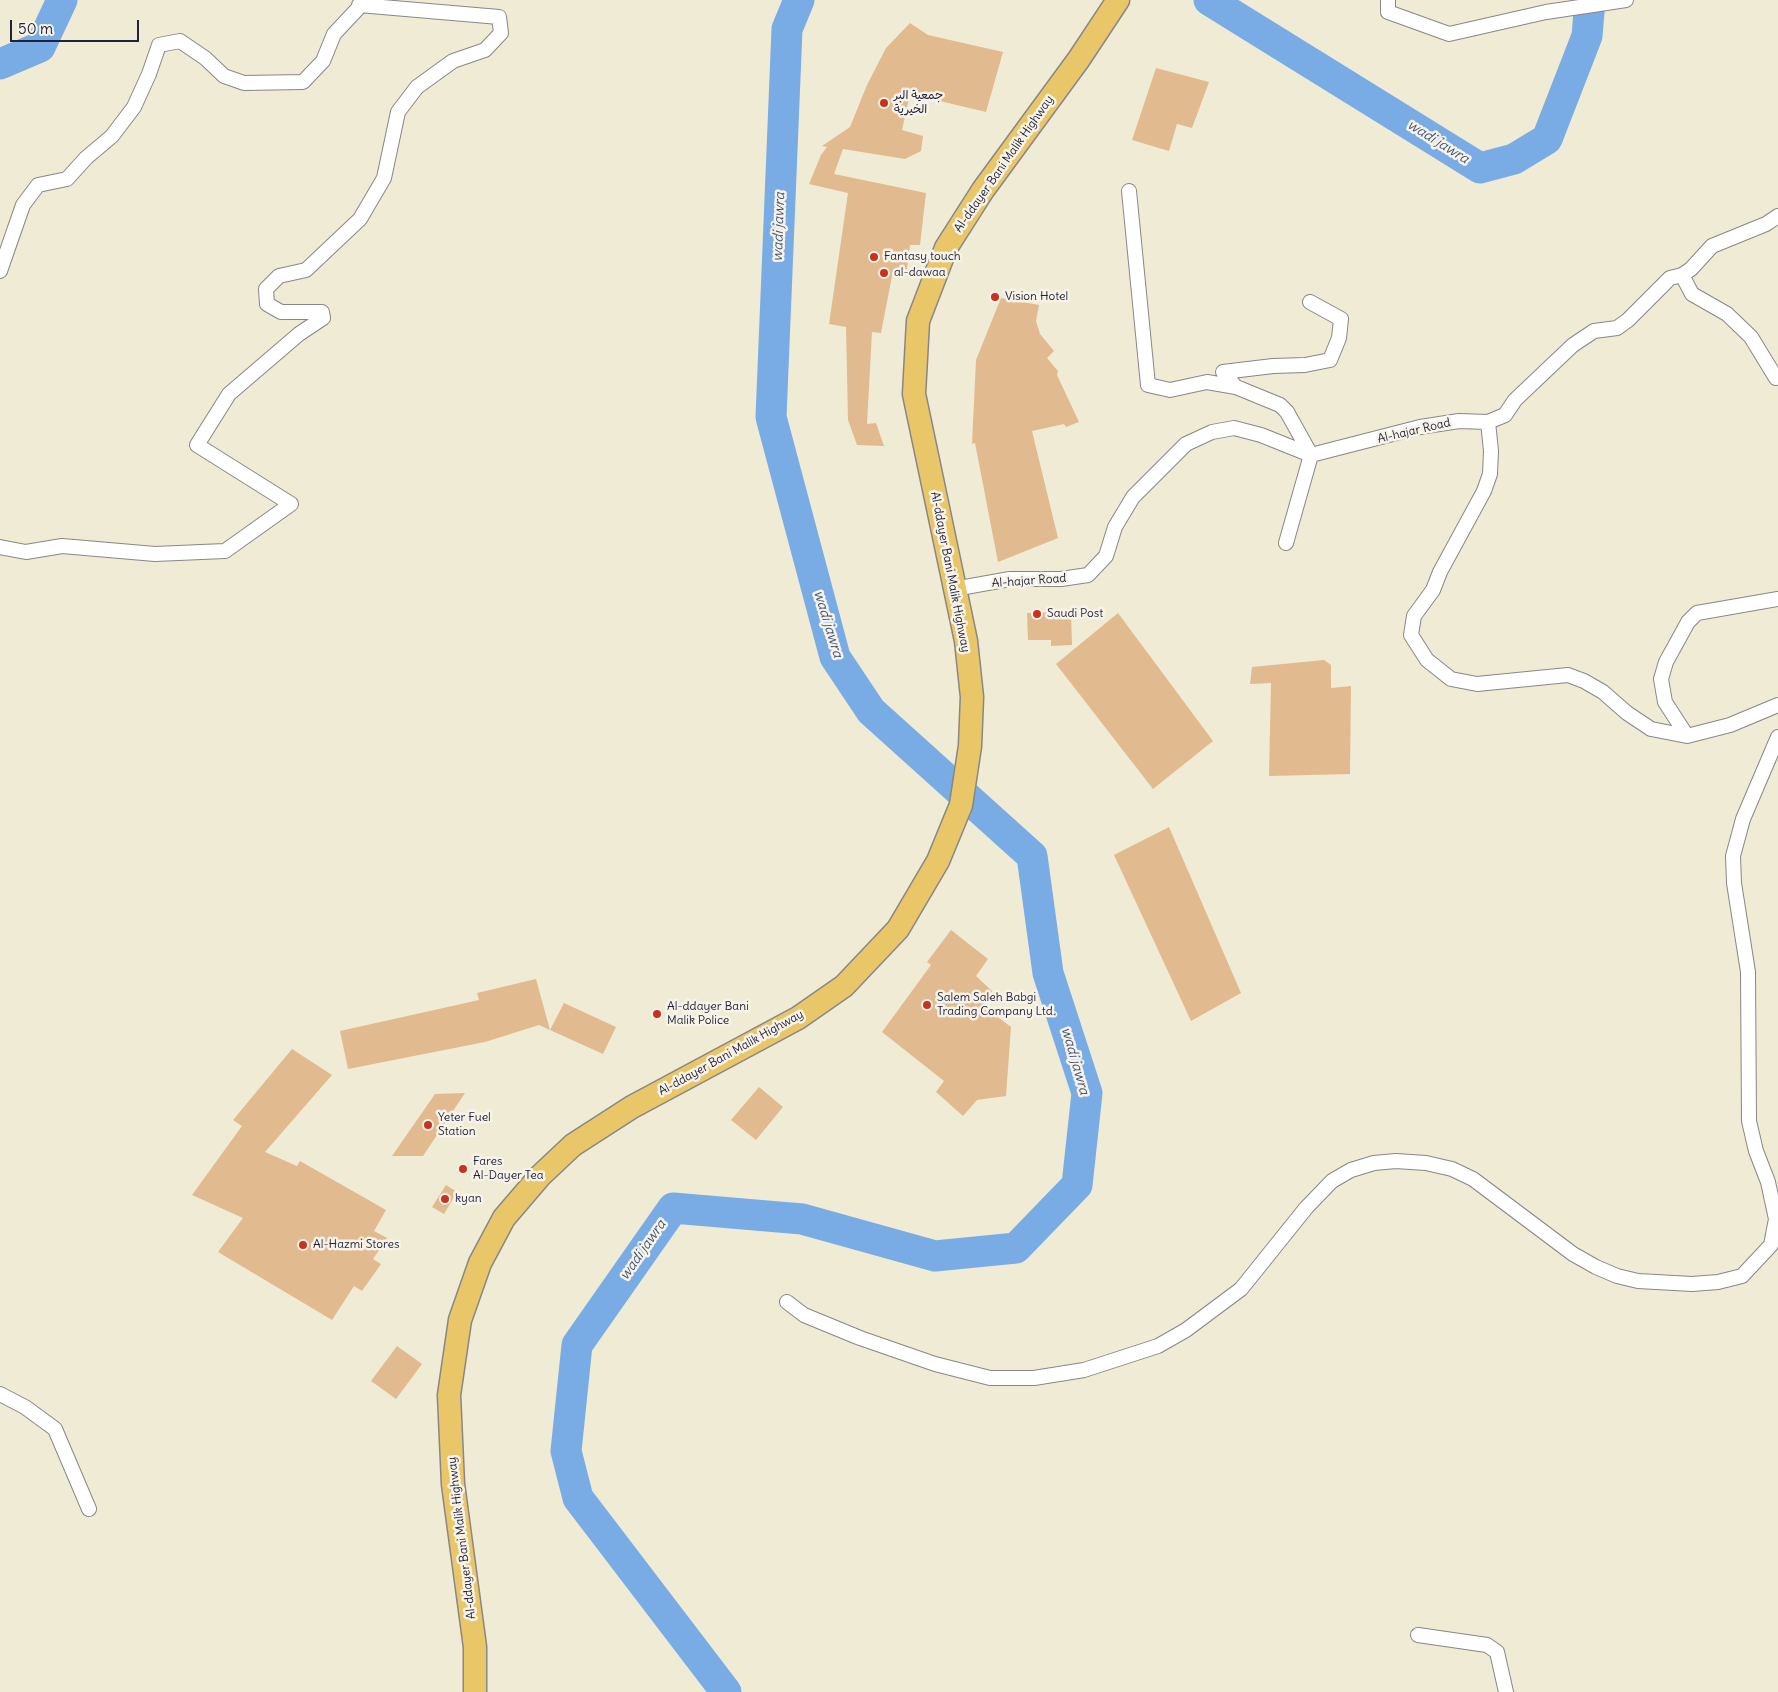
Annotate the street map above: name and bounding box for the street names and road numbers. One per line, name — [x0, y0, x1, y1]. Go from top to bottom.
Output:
street label: Al-ddayer Bani Malik Highway — [951, 93, 1057, 235]
street label: Al-hajar Road — [1376, 416, 1452, 446]
street label: Al-ddayer Bani Malik Highway — [927, 490, 973, 654]
street label: Al-hajar Road — [991, 571, 1067, 591]
street label: Al-ddayer Bani Malik Highway — [656, 1007, 806, 1099]
street label: Al-ddayer Bani Malik Highway — [445, 1456, 479, 1620]

